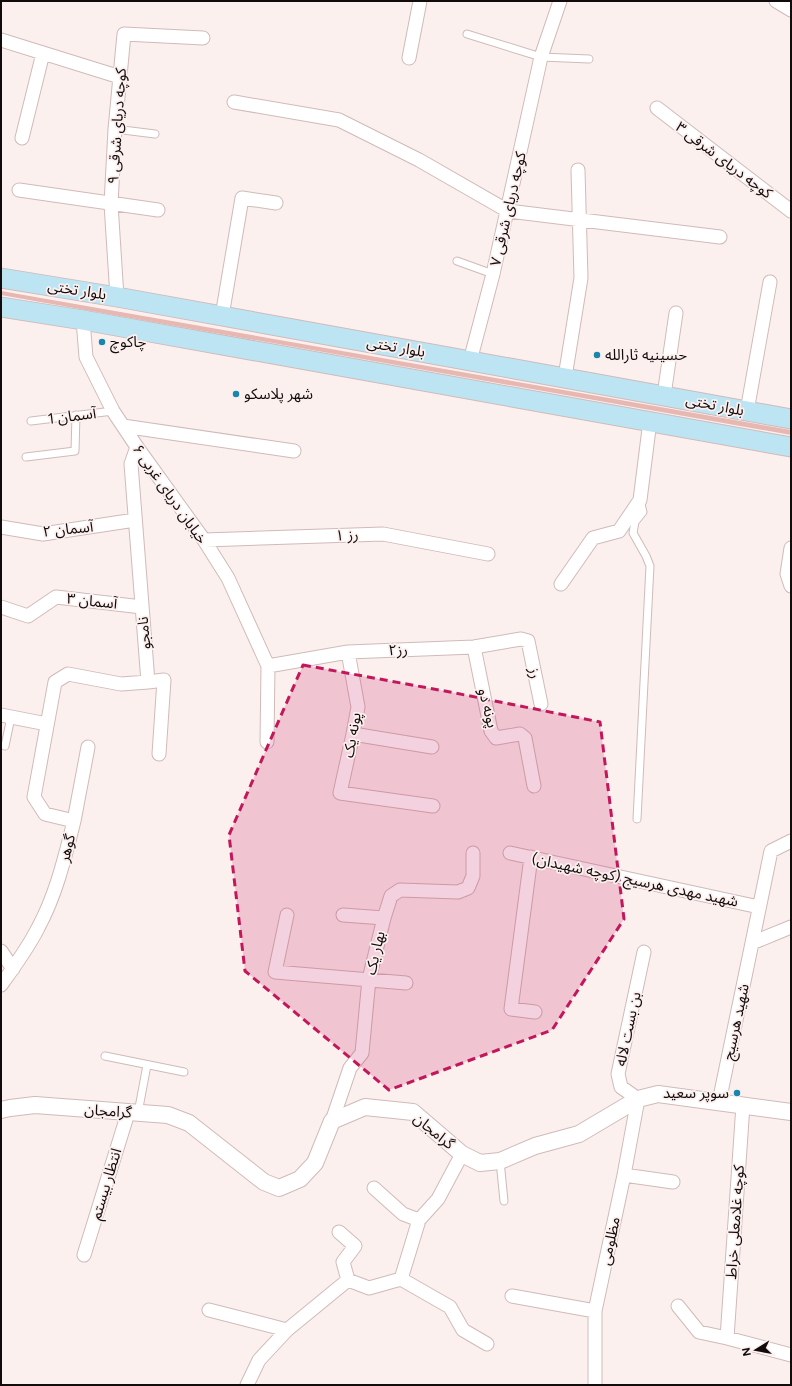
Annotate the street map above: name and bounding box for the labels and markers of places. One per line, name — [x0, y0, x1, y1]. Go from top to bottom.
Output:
place label: چاکوچ — [110, 333, 147, 354]
marker: چاکوچ — [97, 337, 107, 347]
place label: حسینیه ثارالله — [605, 346, 687, 364]
marker: حسینیه ثارالله — [592, 350, 602, 360]
place label: شهر پلاسکو — [244, 385, 313, 404]
marker: شهر پلاسکو — [231, 389, 241, 399]
place label: سوپر سعید — [663, 1084, 729, 1103]
marker: سوپر سعید — [732, 1088, 742, 1098]

